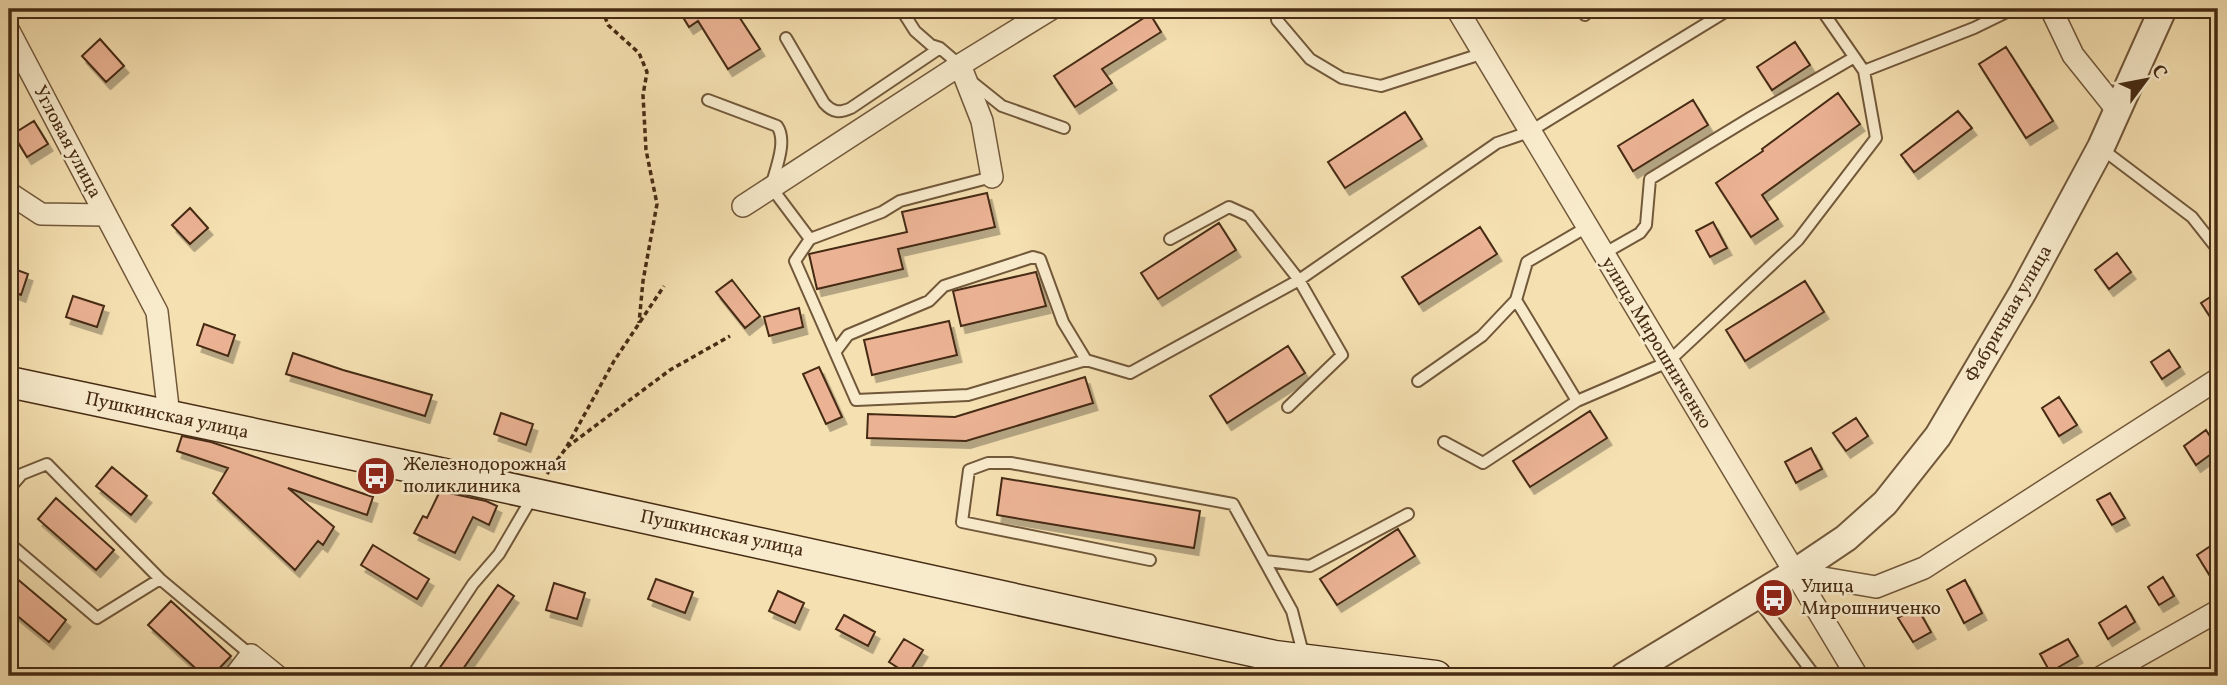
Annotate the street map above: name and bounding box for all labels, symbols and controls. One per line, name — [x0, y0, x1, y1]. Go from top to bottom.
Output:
north arrow — [2112, 46, 2182, 116]
text: С — [2144, 60, 2173, 84]
street label: Угловая улица — [26, 81, 108, 203]
street label: Фабричная улица — [1959, 241, 2059, 387]
street label: улица Мирошниченко — [1594, 252, 1718, 434]
street label: Пушкинская улица — [83, 386, 251, 446]
place label: Железнодорожная поликлиника — [403, 452, 567, 500]
bus stop icon: Железнодорожная поликлиника — [355, 455, 397, 497]
street label: Пушкинская улица — [638, 504, 806, 564]
place label: Улица Мирошниченко — [1801, 574, 1941, 622]
bus stop icon: Улица Мирошниченко — [1753, 577, 1795, 619]

